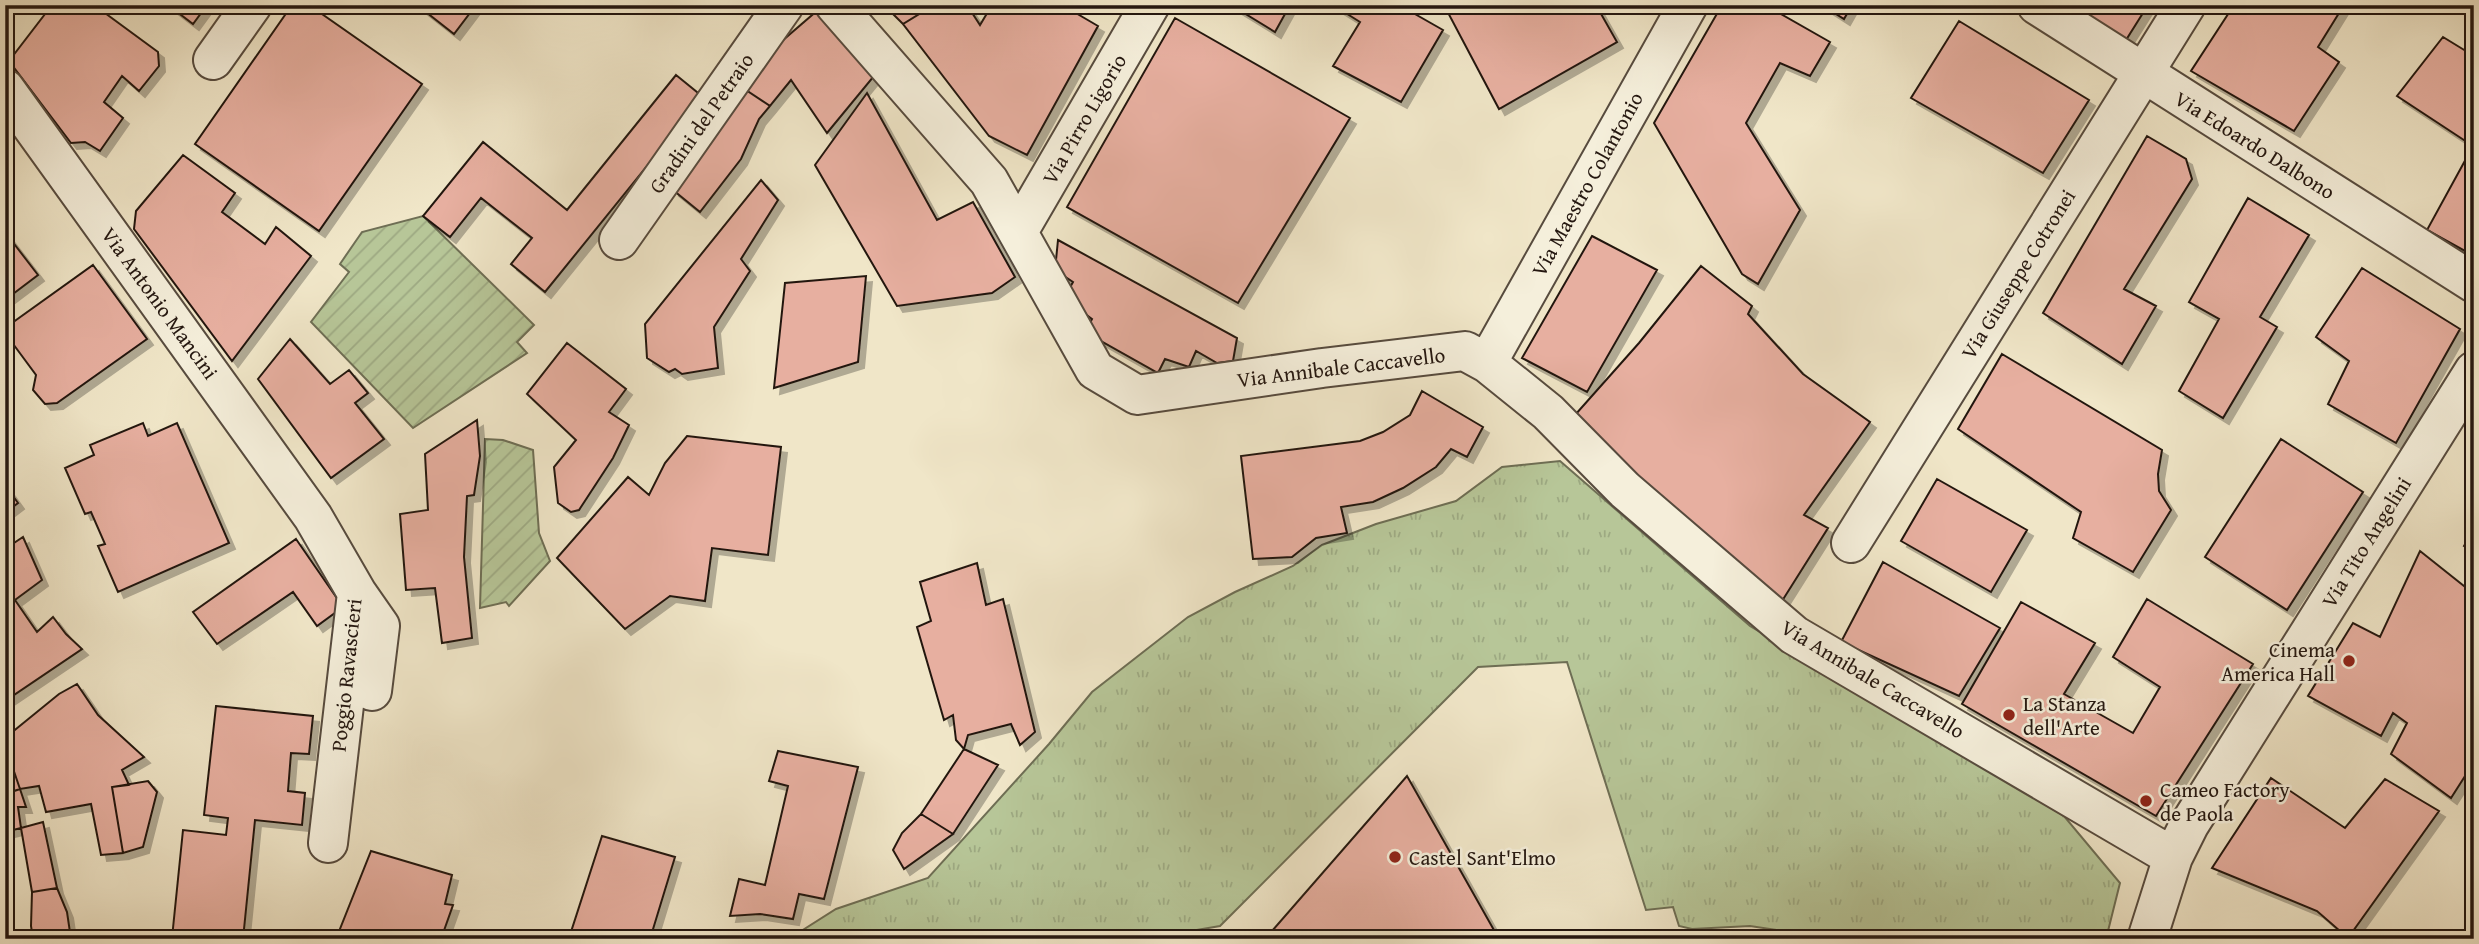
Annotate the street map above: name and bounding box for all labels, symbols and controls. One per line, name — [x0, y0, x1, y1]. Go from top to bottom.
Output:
street label: Gradini del Petraio — [641, 46, 761, 200]
street label: Via Pirro Ligorio — [1034, 48, 1134, 190]
street label: Via Edoardo Dalbono — [2169, 83, 2341, 207]
street label: Via Maestro Colantonio — [1523, 86, 1651, 282]
street label: Via Giuseppe Cotronei — [1953, 183, 2083, 365]
street label: Via Antonio Mancini — [94, 220, 226, 386]
street label: Via Annibale Caccavello — [1235, 339, 1447, 395]
street label: Via Tito Angelini — [2313, 471, 2419, 613]
street label: Poggio Ravascieri — [323, 597, 369, 753]
street label: Via Annibale Caccavello — [1775, 612, 1971, 746]
place label: Cinema America Hall — [2221, 634, 2335, 689]
marker: Cinema America Hall — [2341, 653, 2357, 669]
place label: La Stanza dell'Arte — [2023, 688, 2106, 743]
marker: La Stanza dell'Arte — [2001, 707, 2017, 723]
place label: Cameo Factory de Paola — [2160, 774, 2290, 829]
marker: Cameo Factory de Paola — [2138, 793, 2154, 809]
place label: Castel Sant'Elmo — [1409, 842, 1556, 873]
marker: Castel Sant'Elmo — [1387, 849, 1403, 865]

